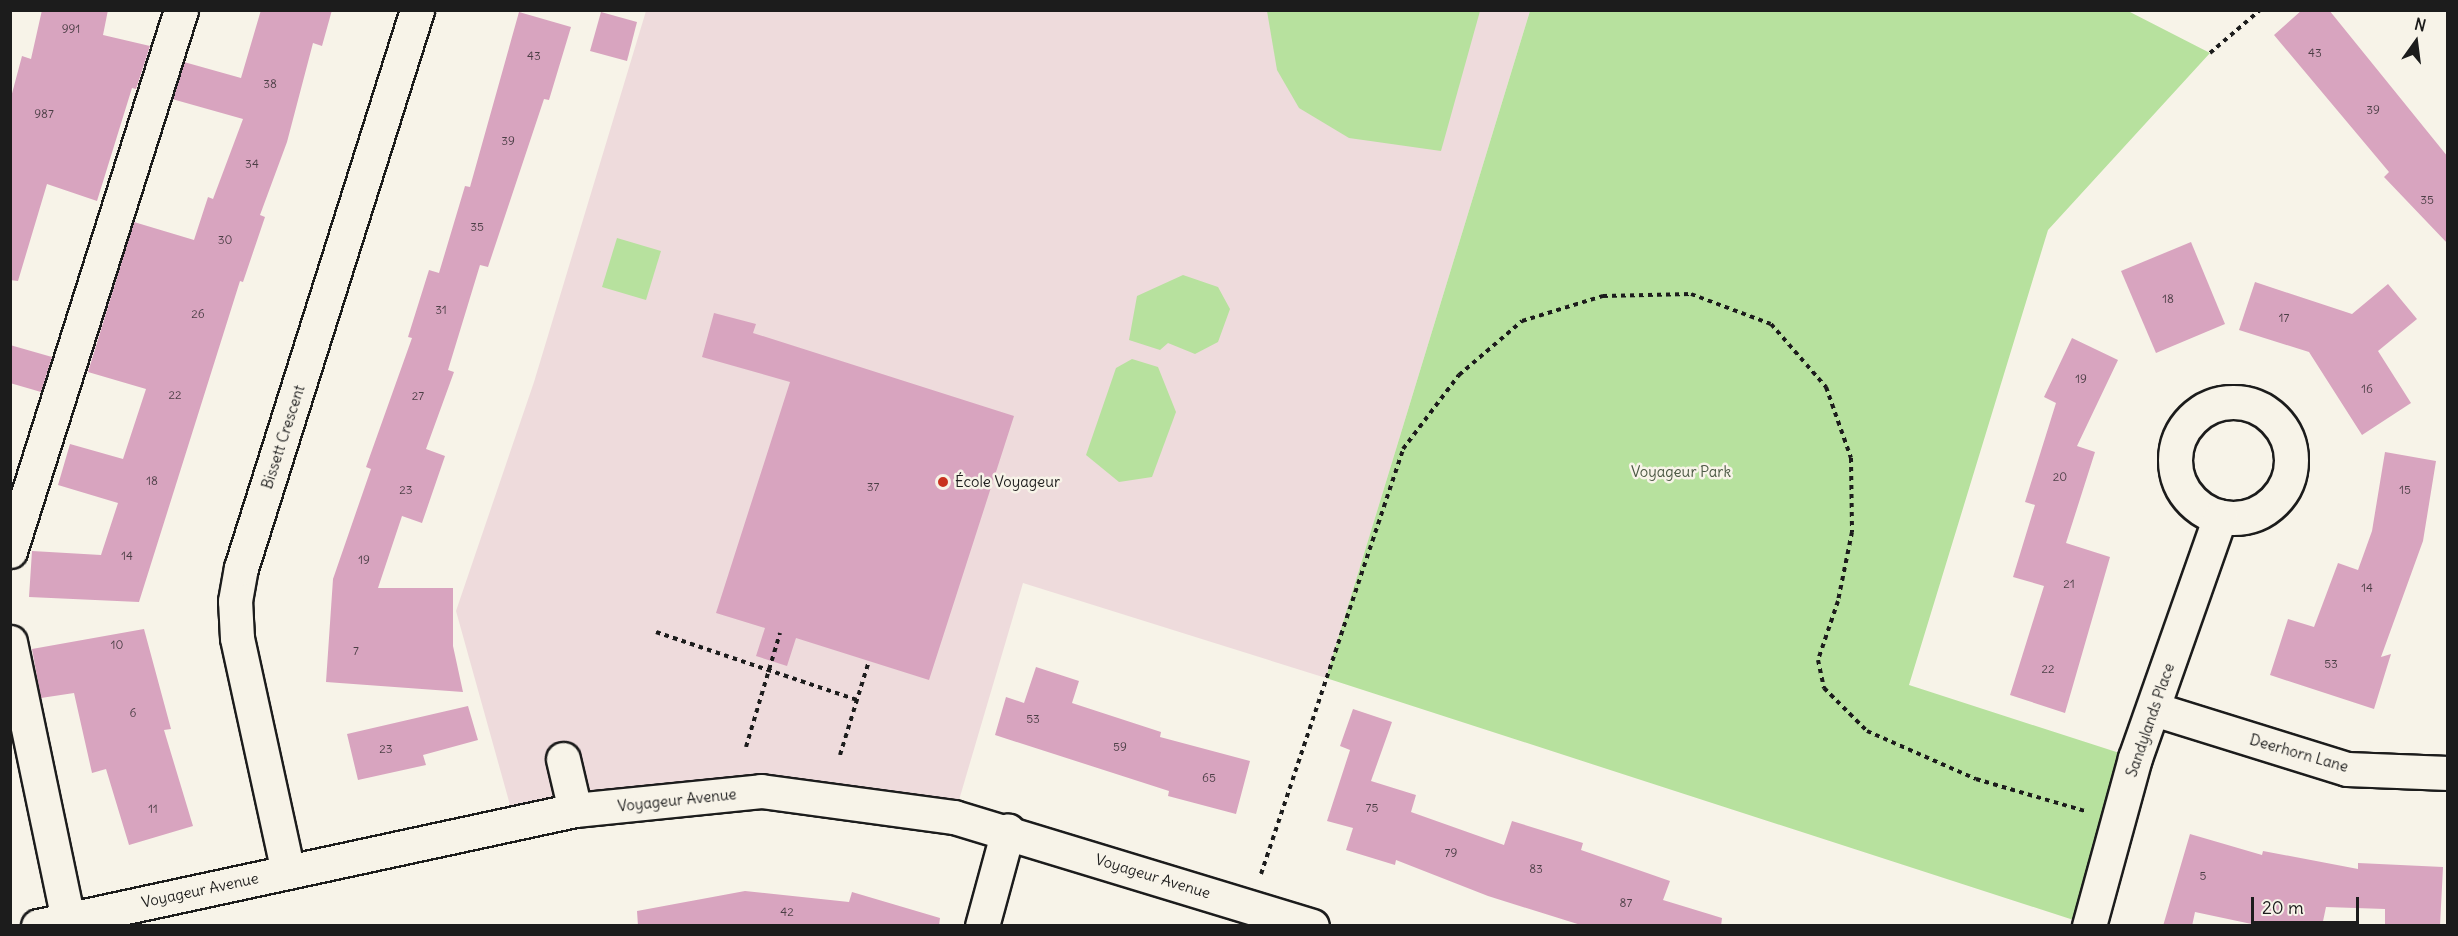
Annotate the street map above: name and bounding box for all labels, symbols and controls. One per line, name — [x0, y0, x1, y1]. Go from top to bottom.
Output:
north arrow — [2386, 12, 2446, 72]
text: N — [2413, 13, 2428, 36]
house number: 991 — [62, 22, 80, 36]
house number: 43 — [2308, 46, 2322, 60]
house number: 43 — [527, 49, 541, 63]
house number: 38 — [263, 77, 277, 91]
house number: 39 — [2366, 103, 2380, 117]
house number: 987 — [34, 107, 54, 121]
house number: 39 — [501, 134, 515, 148]
house number: 34 — [245, 157, 259, 171]
house number: 35 — [2420, 193, 2434, 207]
house number: 35 — [470, 220, 484, 234]
house number: 30 — [218, 233, 232, 247]
house number: 18 — [2162, 292, 2174, 306]
house number: 31 — [435, 303, 447, 317]
house number: 26 — [191, 307, 205, 321]
house number: 17 — [2279, 311, 2289, 325]
house number: 19 — [2075, 372, 2087, 386]
house number: 16 — [2361, 382, 2373, 396]
street label: Bissett Crescent — [258, 383, 308, 491]
house number: 22 — [168, 388, 182, 402]
house number: 27 — [412, 389, 424, 403]
park label: Voyageur Park — [1631, 463, 1731, 481]
house number: 20 — [2053, 470, 2067, 484]
place label: École Voyageur — [955, 473, 1060, 491]
house number: 18 — [146, 474, 158, 488]
marker: École Voyageur — [936, 475, 950, 489]
house number: 37 — [867, 480, 879, 494]
house number: 23 — [399, 483, 413, 497]
house number: 15 — [2399, 483, 2411, 497]
house number: 14 — [121, 549, 133, 563]
house number: 19 — [358, 553, 370, 567]
house number: 21 — [2063, 577, 2075, 591]
house number: 14 — [2361, 581, 2373, 595]
house number: 10 — [111, 638, 123, 652]
house number: 7 — [353, 644, 359, 658]
house number: 53 — [2324, 657, 2338, 671]
street label: Sandylands Place — [2122, 661, 2178, 779]
house number: 22 — [2041, 662, 2055, 676]
house number: 6 — [130, 706, 136, 720]
house number: 53 — [1026, 712, 1040, 726]
street label: Deerhorn Lane — [2248, 730, 2350, 776]
house number: 59 — [1113, 740, 1127, 754]
house number: 23 — [379, 742, 393, 756]
house number: 65 — [1202, 771, 1216, 785]
street label: Voyageur Avenue — [617, 785, 737, 815]
house number: 75 — [1366, 801, 1378, 815]
house number: 11 — [148, 802, 158, 816]
house number: 79 — [1445, 846, 1457, 860]
street label: Voyageur Avenue — [1093, 850, 1213, 902]
house number: 83 — [1529, 862, 1543, 876]
street label: Voyageur Avenue — [140, 869, 260, 911]
house number: 5 — [2200, 869, 2206, 883]
scale bar — [2254, 885, 2362, 923]
house number: 87 — [1620, 896, 1632, 910]
text: 20 m — [2262, 896, 2304, 919]
house number: 42 — [780, 905, 794, 919]

